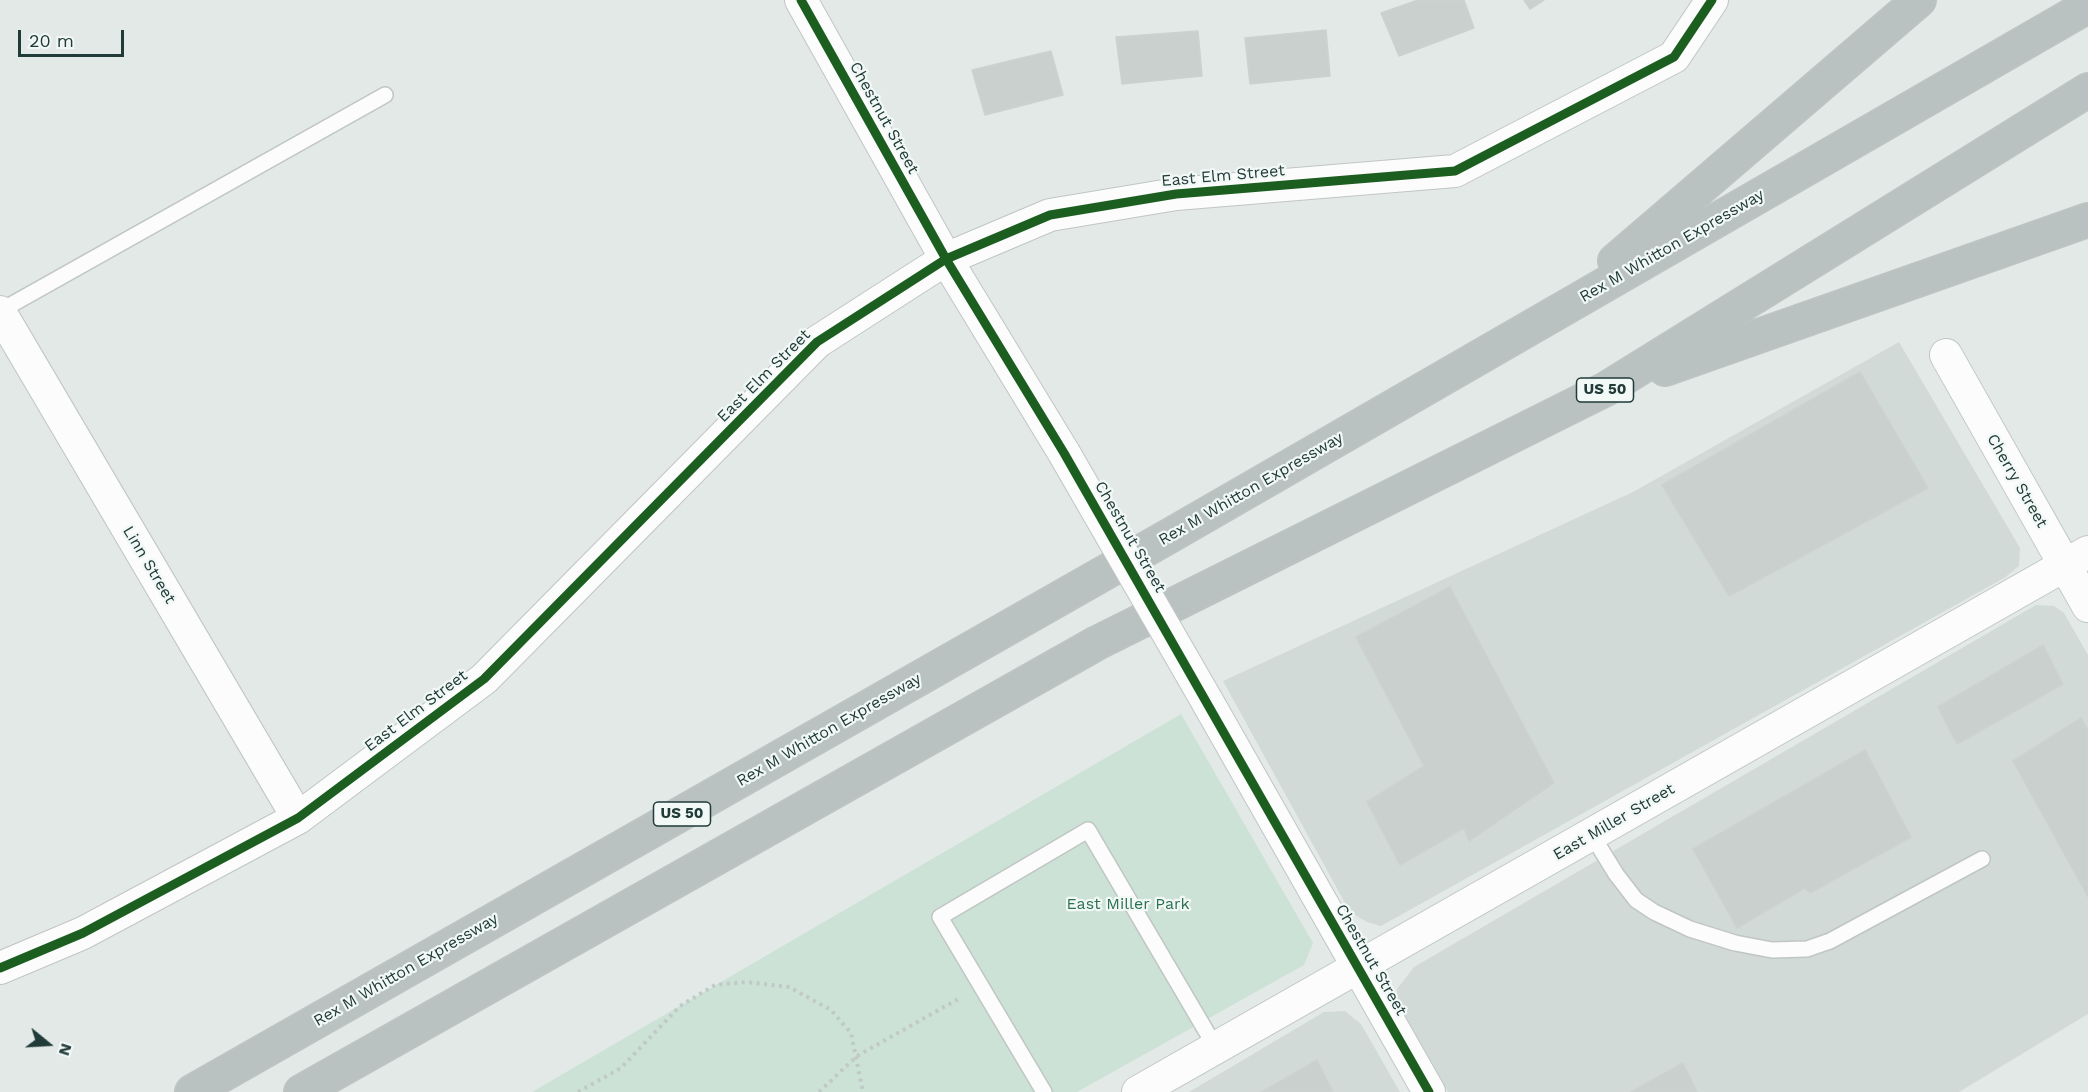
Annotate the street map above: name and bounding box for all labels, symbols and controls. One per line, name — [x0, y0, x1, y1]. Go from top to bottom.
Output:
scale bar — [21, 18, 128, 56]
text: 20 m — [29, 30, 74, 51]
street label: Chestnut Street — [845, 59, 923, 177]
street label: East Elm Street — [1160, 161, 1286, 191]
street label: Rex M Whitton Expressway — [1576, 185, 1768, 307]
street label: East Elm Street — [713, 325, 815, 427]
road number: US 50 — [1576, 378, 1634, 402]
street label: Rex M Whitton Expressway — [1155, 428, 1347, 550]
street label: Cherry Street — [1982, 431, 2052, 531]
street label: Chestnut Street — [1090, 478, 1170, 596]
street label: Linn Street — [118, 523, 180, 607]
street label: East Elm Street — [361, 666, 471, 756]
street label: Rex M Whitton Expressway — [733, 669, 925, 791]
street label: East Miller Street — [1550, 779, 1678, 865]
road number: US 50 — [654, 802, 710, 826]
park label: East Miller Park — [1066, 894, 1190, 914]
street label: Chestnut Street — [1331, 901, 1411, 1019]
street label: Rex M Whitton Expressway — [310, 909, 502, 1031]
north arrow — [18, 1014, 78, 1074]
text: N — [55, 1041, 76, 1058]

